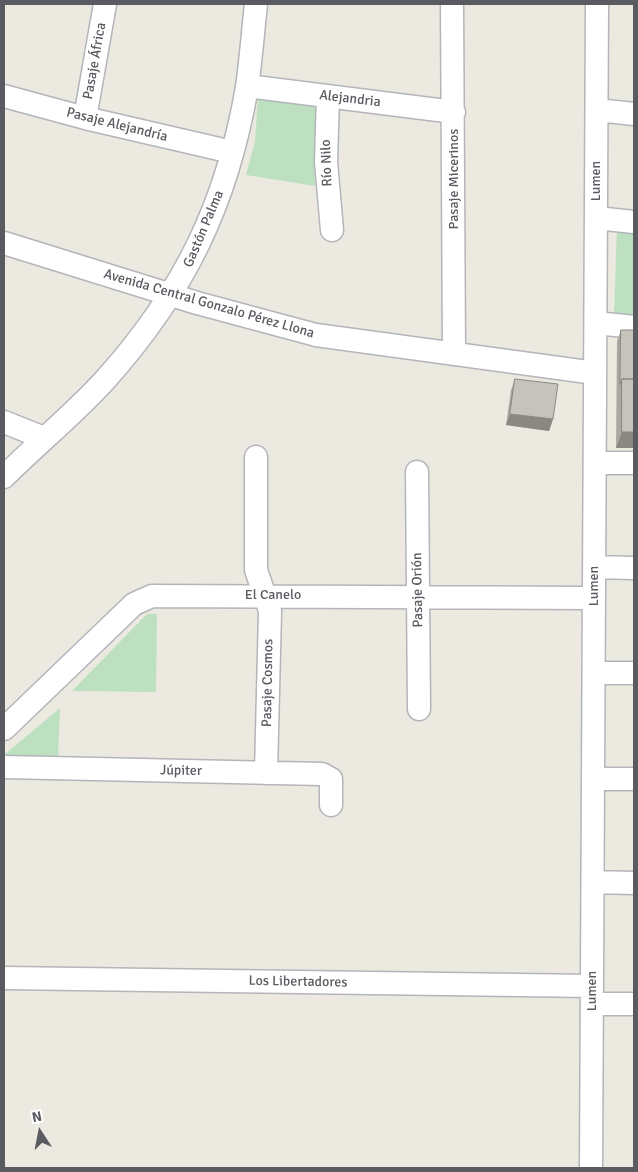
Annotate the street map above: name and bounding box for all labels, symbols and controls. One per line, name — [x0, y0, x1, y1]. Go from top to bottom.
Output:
street label: Pasaje África — [80, 21, 110, 101]
street label: Alejandria — [318, 87, 382, 111]
street label: Pasaje Alejandría — [65, 104, 169, 146]
street label: Pasaje Micerinos — [446, 129, 462, 229]
street label: Río Nilo — [318, 139, 336, 187]
street label: Lumen — [588, 161, 604, 201]
street label: Gastón Palma — [180, 188, 228, 270]
street label: Avenida Central Gonzalo Pérez Llona — [102, 266, 316, 342]
street label: Pasaje Orión — [409, 552, 427, 628]
street label: Lumen — [586, 566, 602, 606]
street label: El Canelo — [245, 587, 301, 603]
street label: Pasaje Cosmos — [259, 639, 277, 727]
street label: Júpiter — [160, 762, 202, 780]
street label: Lumen — [584, 971, 600, 1011]
street label: Los Libertadores — [248, 973, 348, 991]
north arrow — [15, 1107, 65, 1157]
text: N — [31, 1108, 43, 1126]

